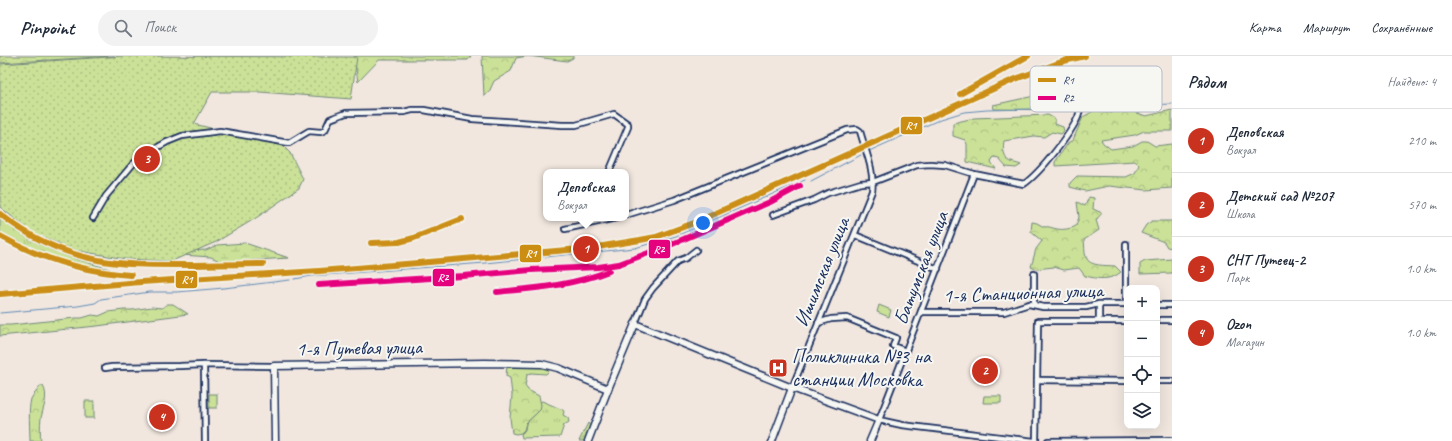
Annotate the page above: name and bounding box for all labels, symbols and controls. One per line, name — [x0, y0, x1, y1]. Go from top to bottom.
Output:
search box — [98, 10, 378, 46]
text: Pinpoint — [20, 16, 74, 40]
icon: search — [112, 17, 134, 39]
text: Поиск — [144, 18, 176, 37]
text: Карта — [1249, 19, 1281, 36]
text: Маршрут — [1303, 19, 1349, 36]
text: Сохранённые — [1371, 19, 1432, 36]
legend — [1030, 66, 1162, 112]
text: Рядом — [1188, 72, 1226, 93]
text: R1 — [1063, 73, 1075, 87]
text: Найдено: 4 — [1388, 74, 1436, 90]
text: R2 — [1063, 91, 1075, 105]
line badge: R1 — [900, 116, 923, 135]
text: R1 — [906, 118, 918, 132]
text: Деповская — [1226, 123, 1284, 142]
text: 1 — [1198, 133, 1204, 149]
text: 210 m — [1408, 133, 1436, 149]
text: Вокзал — [1226, 142, 1255, 158]
pin: 3 — [134, 144, 160, 174]
popup — [543, 169, 629, 221]
text: Деповская — [557, 178, 615, 197]
text: Детский сад №207 — [1226, 187, 1333, 206]
text: Вокзал — [557, 197, 587, 213]
text: 2 — [1198, 197, 1204, 213]
text: 570 m — [1408, 197, 1436, 213]
text: Школа — [1226, 206, 1255, 222]
street label: Батумская улица — [888, 207, 955, 328]
street label: Ишимская улица — [789, 212, 856, 330]
your location — [693, 213, 713, 233]
pin: 1 — [573, 234, 599, 264]
line badge: R2 — [648, 239, 671, 259]
text: R2 — [654, 242, 666, 256]
line badge: R1 — [519, 244, 542, 263]
text: R1 — [526, 246, 538, 260]
text: СНТ Путеец-2 — [1226, 251, 1305, 270]
text: 3 — [1198, 261, 1204, 277]
text: 1.0 km — [1406, 261, 1436, 277]
line badge: R2 — [432, 268, 455, 287]
line badge: R1 — [175, 270, 198, 289]
text: R2 — [438, 270, 450, 284]
text: Парк — [1226, 270, 1249, 286]
text: R1 — [182, 272, 194, 286]
street label: 1-я Станционная улица — [943, 278, 1105, 308]
map controls — [1124, 285, 1160, 429]
button: + — [1124, 285, 1160, 321]
text: Ozon — [1226, 315, 1251, 334]
button: − — [1124, 321, 1160, 357]
text: 4 — [1198, 325, 1204, 341]
text: 1.0 km — [1406, 325, 1436, 341]
street label: 1-я Путевая улица — [296, 334, 424, 362]
text: Магазин — [1226, 334, 1264, 350]
place label: Поликлиника №3 на станции Московка — [792, 344, 932, 392]
pin: 2 — [972, 356, 998, 386]
hospital icon: Поликлиника №3 на станции Московка — [767, 357, 789, 379]
button: locate — [1124, 357, 1160, 393]
button: layers — [1124, 393, 1160, 429]
pin: 4 — [149, 402, 175, 432]

